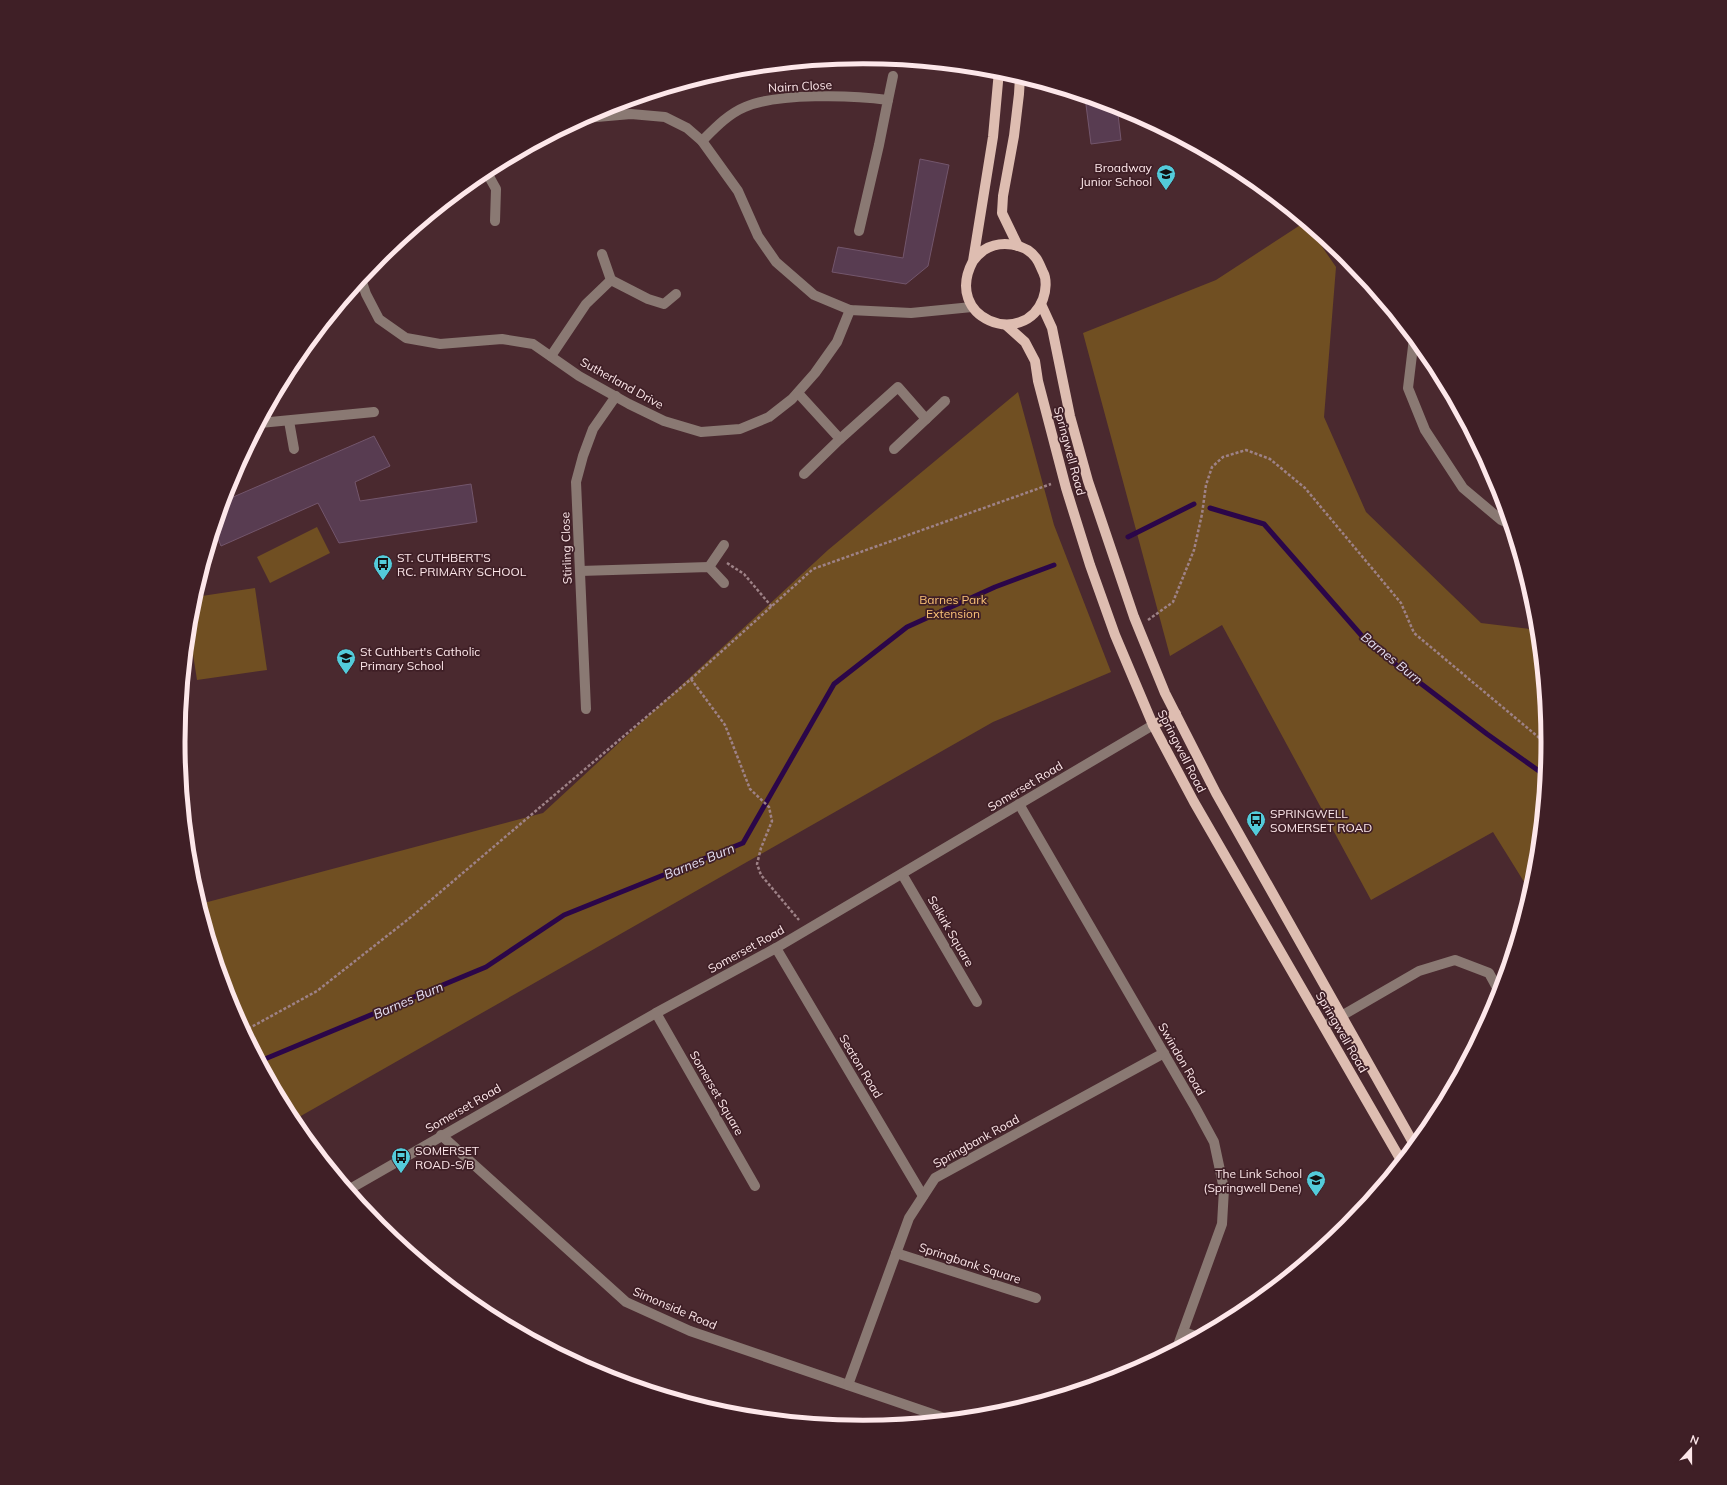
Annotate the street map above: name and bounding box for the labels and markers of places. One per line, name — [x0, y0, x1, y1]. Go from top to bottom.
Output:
place label: Broadway Junior School — [1080, 160, 1153, 189]
school or university icon: Broadway Junior School — [1155, 163, 1177, 191]
place label: ST. CUTHBERT'S RC. PRIMARY SCHOOL — [397, 550, 527, 579]
bus stop icon: ST. CUTHBERT'S RC. PRIMARY SCHOOL — [372, 553, 394, 581]
place label: St Cuthbert's Catholic Primary School — [360, 644, 480, 673]
school or university icon: St Cuthbert's Catholic Primary School — [335, 647, 357, 675]
place label: SPRINGWELL SOMERSET ROAD — [1270, 806, 1372, 835]
bus stop icon: SPRINGWELL SOMERSET ROAD — [1245, 809, 1267, 837]
place label: SOMERSET ROAD-S/B — [415, 1143, 480, 1172]
bus stop icon: SOMERSET ROAD-S/B — [390, 1146, 412, 1174]
place label: The Link School (Springwell Dene) — [1204, 1166, 1302, 1195]
school or university icon: The Link School (Springwell Dene) — [1305, 1169, 1327, 1197]

